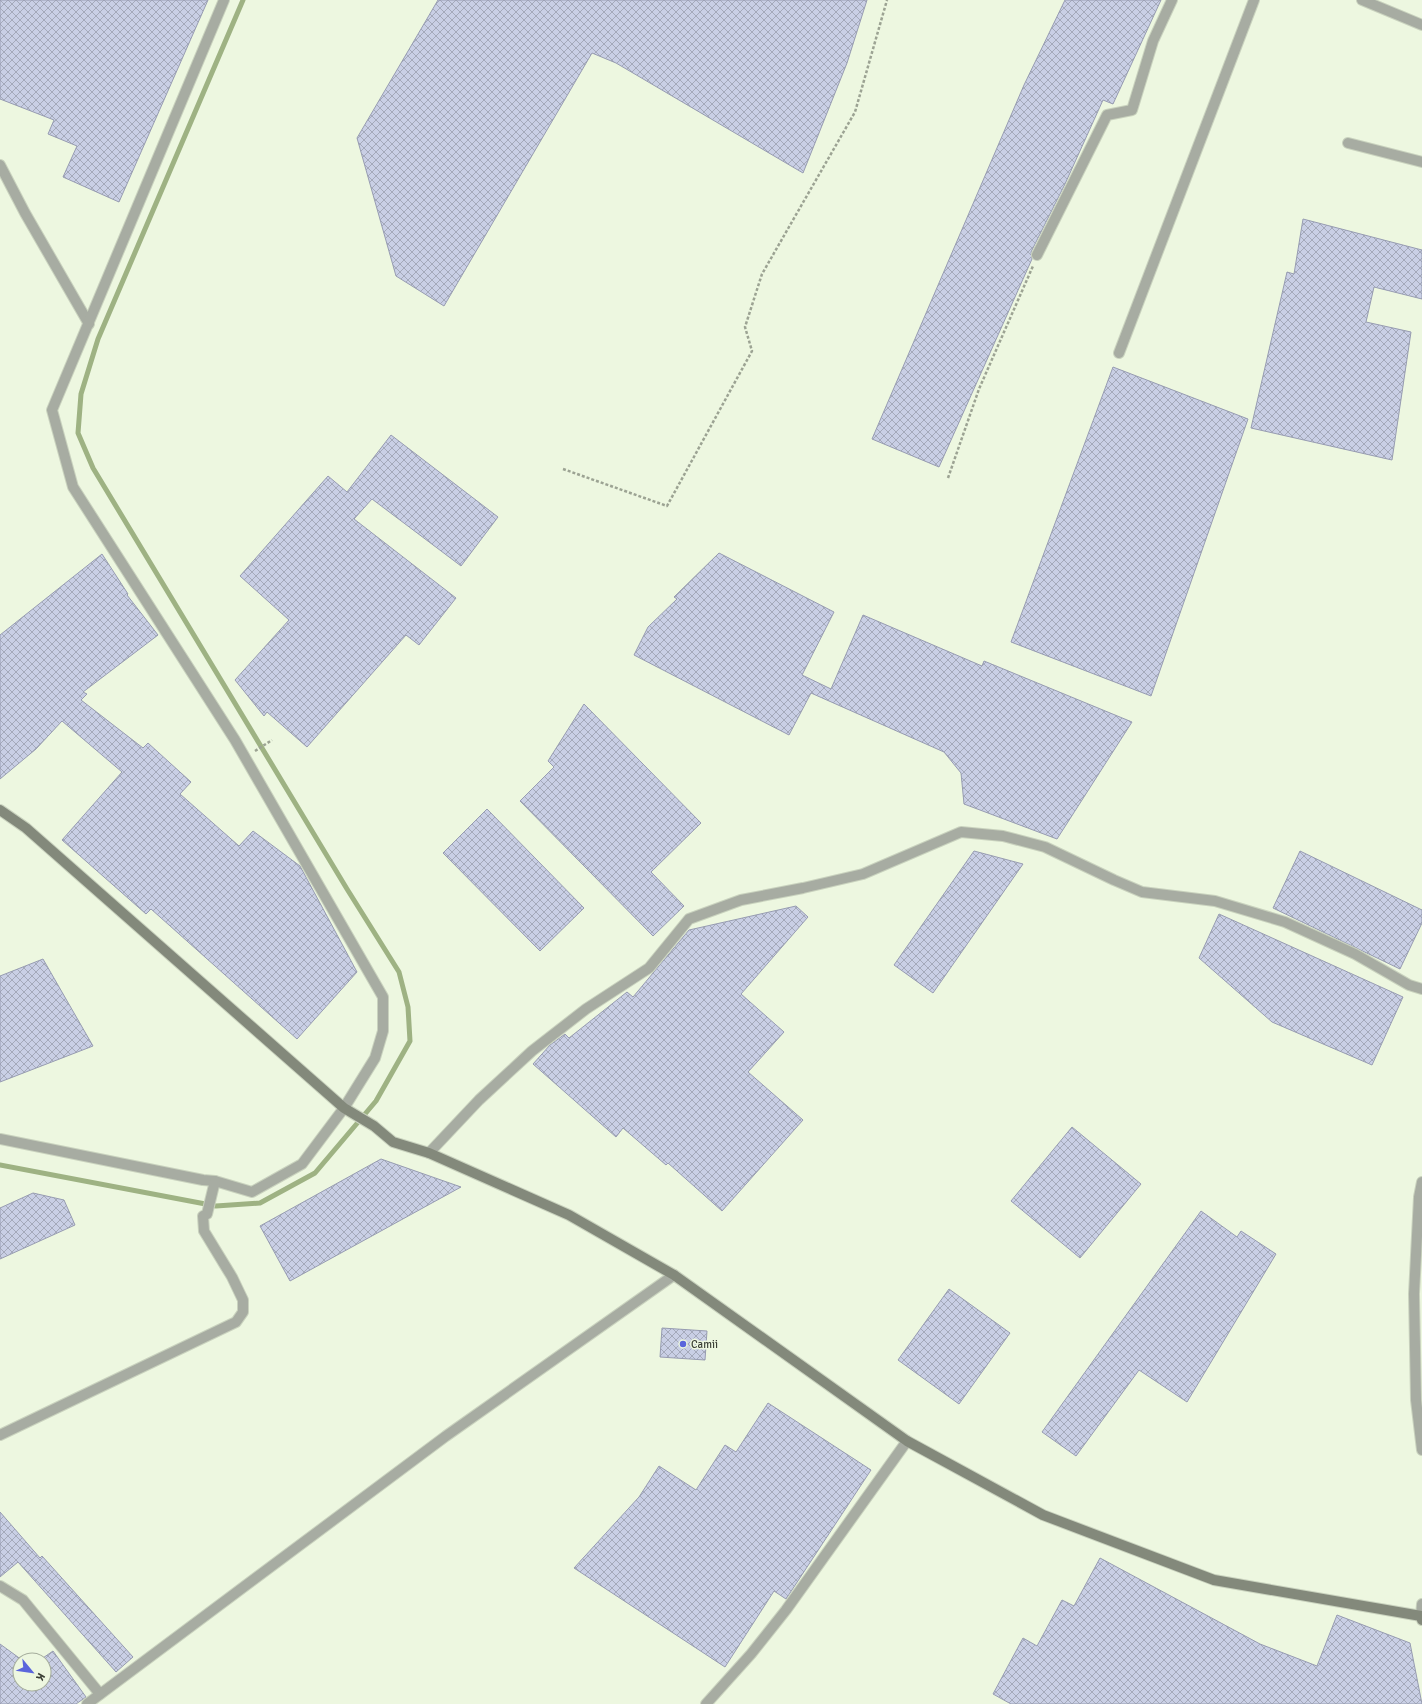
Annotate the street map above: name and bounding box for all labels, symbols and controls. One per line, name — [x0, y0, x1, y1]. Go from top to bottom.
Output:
place label: Camii — [691, 1338, 718, 1351]
marker: Camii — [678, 1339, 688, 1349]
north arrow — [12, 1652, 52, 1692]
text: K — [33, 1670, 48, 1683]

